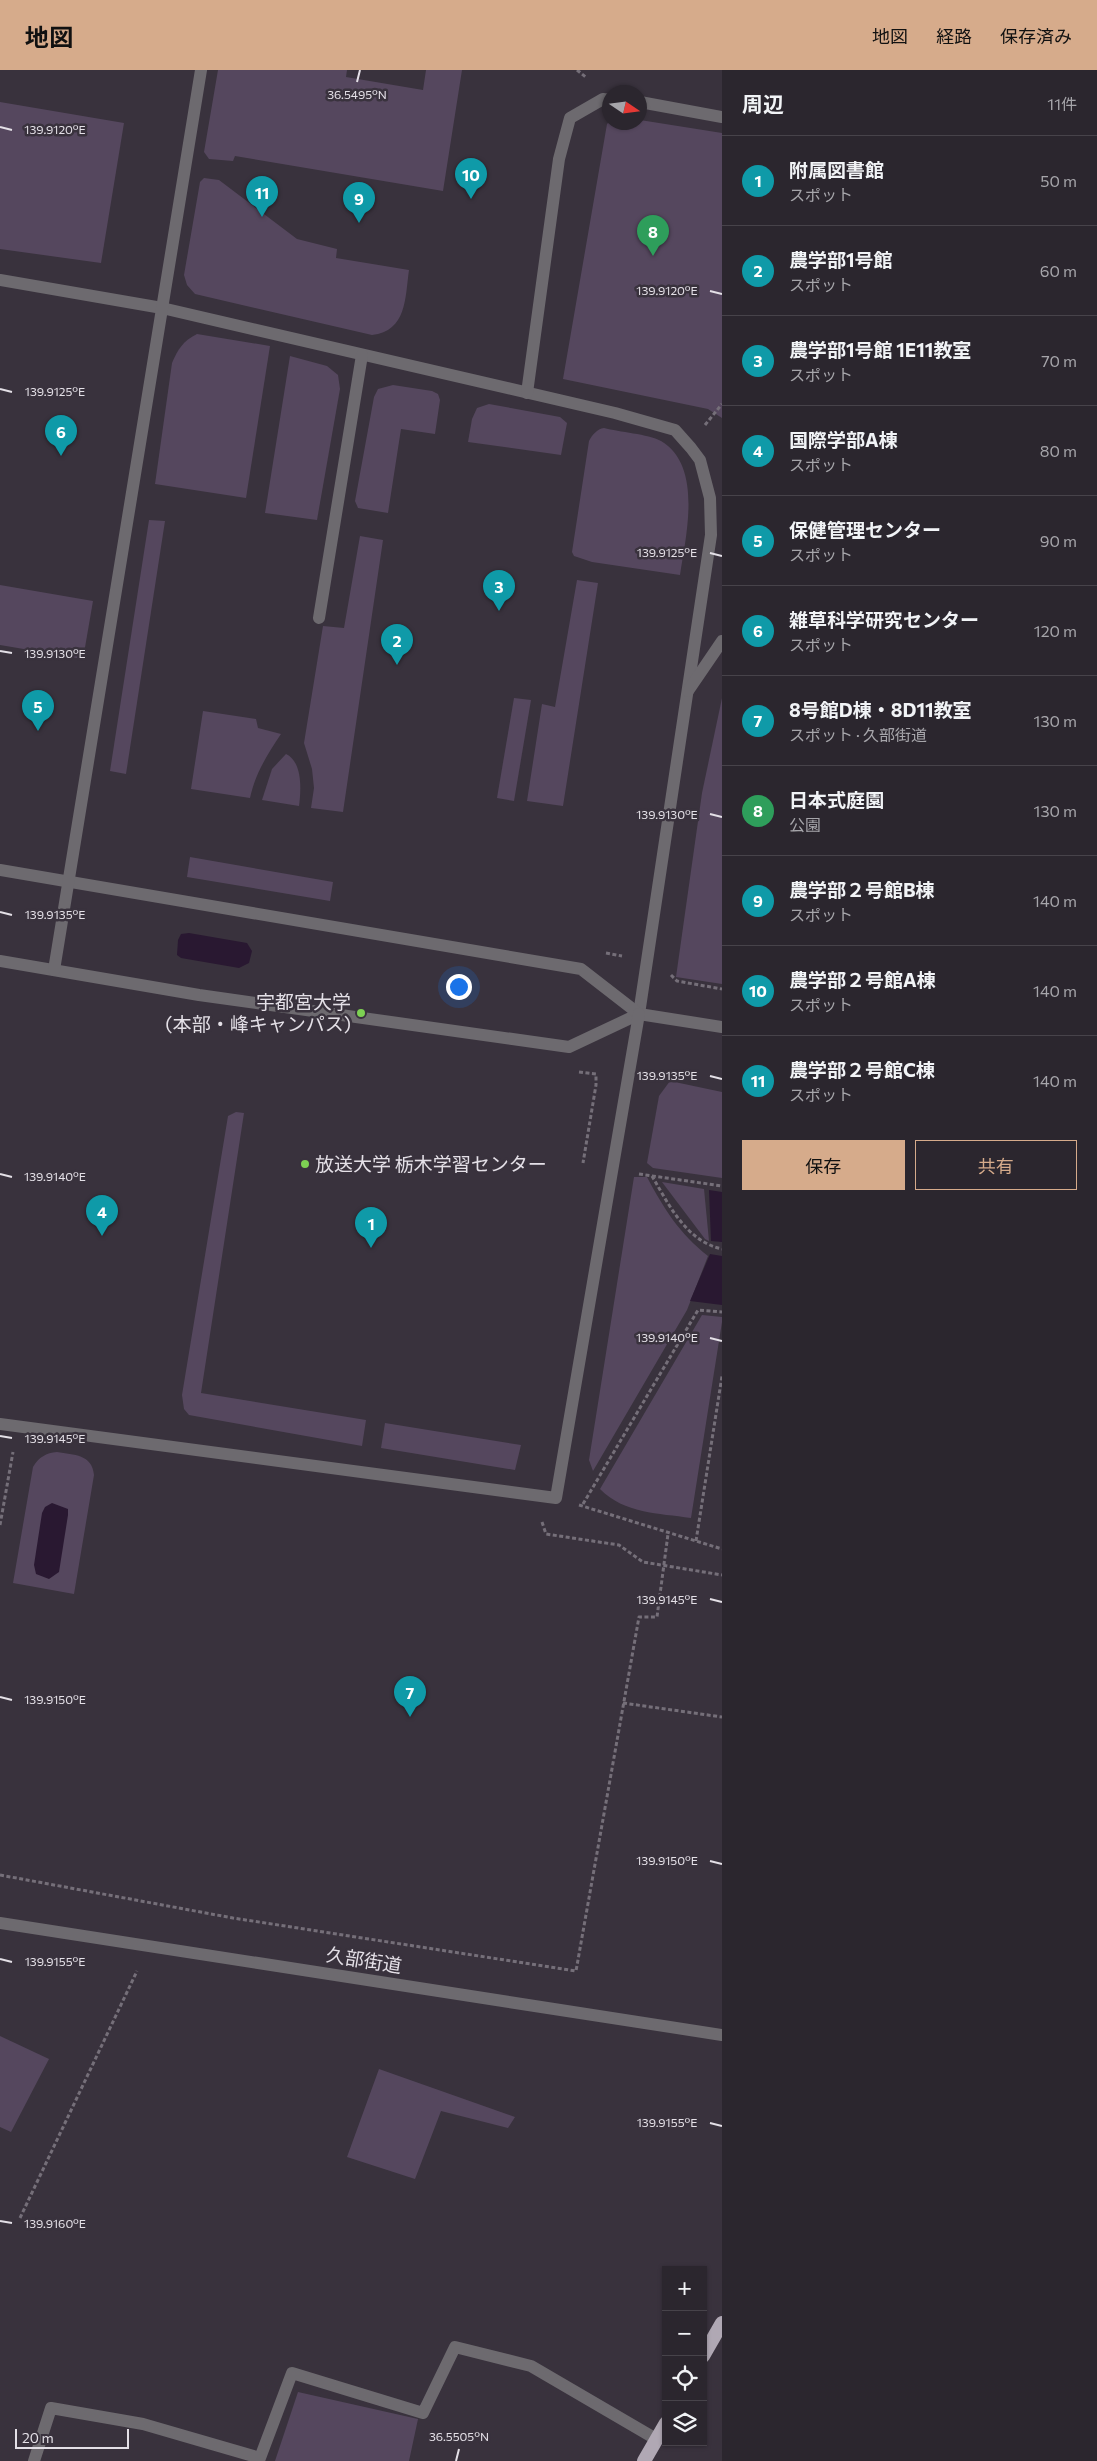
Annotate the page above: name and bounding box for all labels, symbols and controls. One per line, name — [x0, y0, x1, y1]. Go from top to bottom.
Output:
text: 地図 — [25, 22, 73, 51]
text: 地図 — [872, 25, 908, 47]
text: 経路 — [936, 25, 972, 47]
text: 保存済み — [1000, 25, 1072, 47]
north arrow — [602, 85, 647, 130]
text: 36.5495°N — [327, 87, 387, 101]
text: 周辺 — [742, 91, 784, 116]
text: 11件 — [1047, 94, 1077, 113]
text: 139.9120°E — [24, 122, 86, 136]
pin: 10 — [455, 158, 487, 199]
text: 附属図書館 — [789, 158, 884, 181]
text: 1 — [754, 171, 762, 190]
text: 50 m — [1040, 171, 1077, 190]
pin: 11 — [246, 176, 278, 217]
pin: 9 — [343, 182, 375, 223]
text: スポット — [789, 185, 853, 204]
pin: 8 — [637, 215, 669, 256]
text: 農学部1号館 — [789, 248, 893, 271]
text: 2 — [753, 261, 763, 280]
text: 60 m — [1040, 261, 1077, 280]
text: スポット — [789, 275, 853, 294]
text: 139.9120°E — [636, 283, 698, 297]
text: 農学部1号館 1E11教室 — [789, 338, 971, 361]
text: 3 — [753, 351, 763, 370]
text: 70 m — [1041, 351, 1077, 370]
text: スポット — [789, 365, 853, 384]
text: 139.9125°E — [25, 384, 85, 398]
pin: 6 — [45, 415, 77, 456]
text: 国際学部A棟 — [789, 428, 898, 451]
text: 4 — [753, 441, 763, 460]
text: 80 m — [1040, 441, 1077, 460]
text: スポット — [789, 455, 853, 474]
text: 保健管理センター — [789, 518, 941, 541]
text: 5 — [753, 531, 763, 550]
text: 90 m — [1040, 531, 1077, 550]
text: 139.9125°E — [637, 545, 697, 559]
text: スポット — [789, 545, 853, 564]
pin: 3 — [483, 570, 515, 611]
text: 雑草科学研究センター — [789, 608, 979, 631]
text: 6 — [753, 621, 763, 640]
text: 120 m — [1034, 621, 1077, 640]
pin: 2 — [381, 624, 413, 665]
text: スポット — [789, 635, 853, 654]
text: 139.9130°E — [24, 646, 86, 660]
pin: 5 — [22, 690, 54, 731]
text: 8号館D棟・8D11教室 — [789, 698, 972, 721]
text: 7 — [754, 711, 762, 730]
text: 130 m — [1034, 711, 1077, 730]
text: スポット · 久部街道 — [789, 725, 927, 744]
text: 日本式庭園 — [789, 788, 884, 811]
text: 8 — [753, 801, 763, 820]
text: 130 m — [1034, 801, 1077, 820]
text: 139.9130°E — [636, 807, 698, 821]
text: 公園 — [789, 815, 821, 834]
text: 農学部２号館B棟 — [789, 878, 935, 901]
text: 9 — [753, 891, 763, 910]
text: 140 m — [1033, 891, 1077, 910]
text: スポット — [789, 905, 853, 924]
text: 139.9135°E — [25, 907, 85, 921]
text: 農学部２号館A棟 — [789, 968, 936, 991]
your location — [446, 974, 472, 1000]
text: 10 — [749, 981, 767, 1000]
text: 140 m — [1033, 981, 1077, 1000]
place label: 宇都宮大学 (本部・峰キャンパス) — [165, 990, 351, 1035]
text: スポット — [789, 995, 853, 1014]
marker: 宇都宮大学 (本部・峰キャンパス) — [355, 1007, 367, 1019]
text: 農学部２号館C棟 — [789, 1058, 935, 1081]
text: 139.9135°E — [637, 1068, 697, 1082]
text: 11 — [751, 1071, 765, 1090]
text: 140 m — [1033, 1071, 1077, 1090]
text: スポット — [789, 1085, 853, 1104]
button: 保存 — [742, 1140, 905, 1190]
button: 共有 — [915, 1140, 1077, 1190]
place label: 放送大学 栃木学習センター — [315, 1152, 547, 1175]
marker: 放送大学 栃木学習センター — [299, 1158, 311, 1170]
text: 139.9140°E — [24, 1169, 86, 1183]
pin: 4 — [86, 1195, 118, 1236]
pin: 1 — [355, 1207, 387, 1248]
text: 139.9140°E — [636, 1330, 698, 1344]
text: 139.9145°E — [25, 1431, 85, 1445]
text: 139.9145°E — [637, 1592, 697, 1606]
pin: 7 — [394, 1676, 426, 1717]
text: 139.9150°E — [24, 1692, 86, 1706]
text: 139.9150°E — [636, 1853, 698, 1867]
street label: 久部街道 — [325, 1942, 403, 1977]
text: 139.9155°E — [25, 1954, 85, 1968]
text: 139.9155°E — [637, 2115, 697, 2129]
text: 139.9160°E — [24, 2216, 86, 2230]
map controls — [662, 2266, 707, 2446]
button: + — [662, 2266, 707, 2311]
button: − — [662, 2311, 707, 2356]
button: locate — [662, 2356, 707, 2401]
button: layers — [662, 2401, 707, 2446]
scale bar — [15, 2426, 129, 2449]
text: 20 m — [22, 2429, 54, 2446]
text: 36.5505°N — [429, 2429, 489, 2443]

